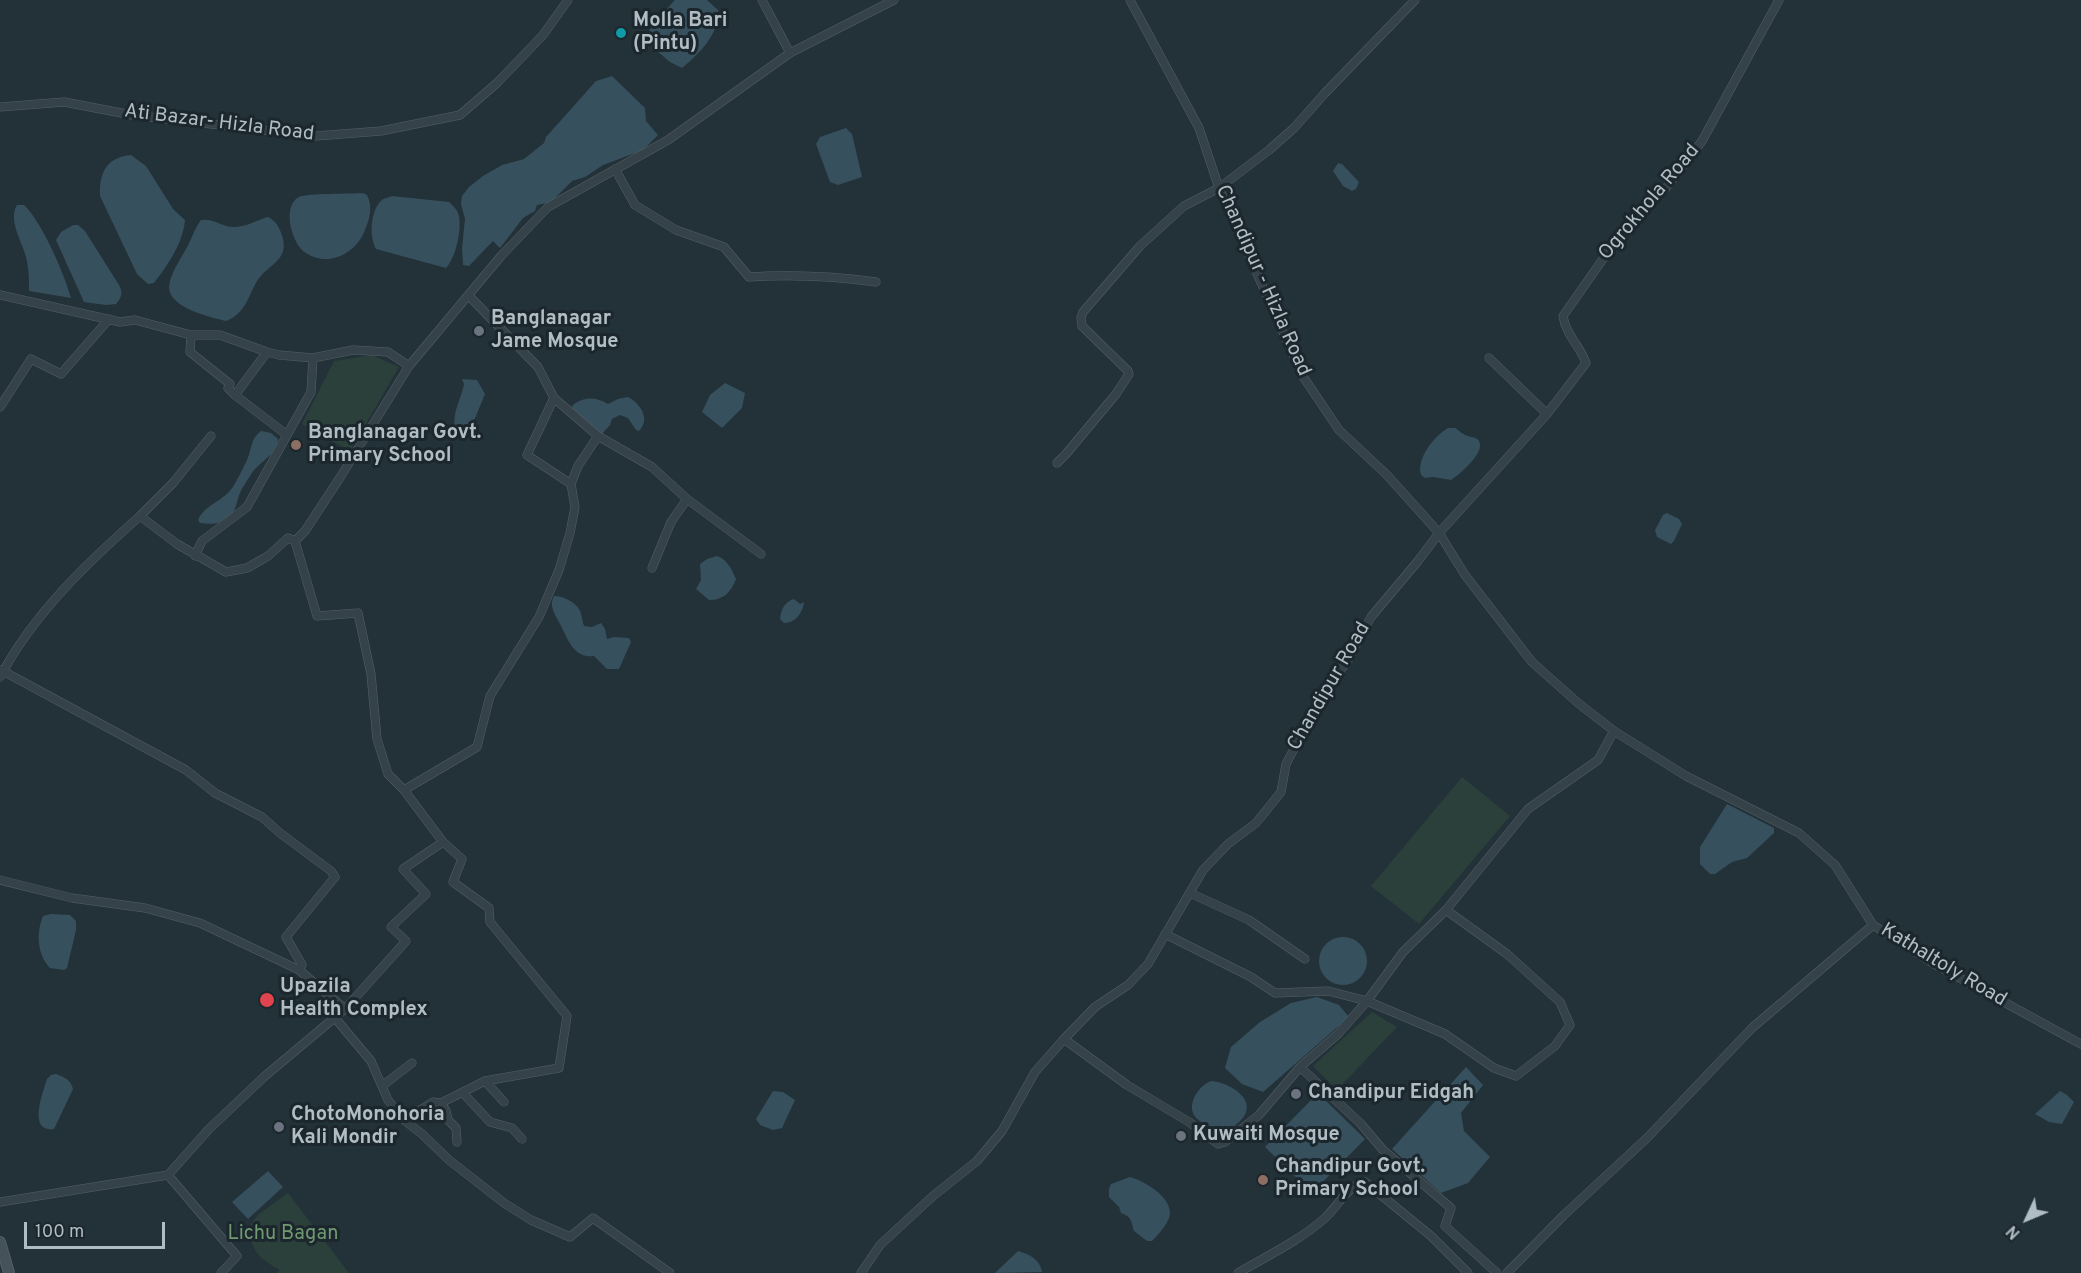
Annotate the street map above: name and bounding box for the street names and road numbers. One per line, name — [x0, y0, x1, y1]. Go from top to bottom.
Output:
street label: Ati Bazar- Hizla Road — [123, 100, 315, 148]
street label: Ogrokhola Road — [1594, 140, 1706, 266]
street label: Chandipur - Hizla Road — [1209, 182, 1315, 380]
street label: Chandipur Road — [1283, 618, 1377, 756]
street label: Kathaltoly Road — [1876, 919, 2010, 1013]

